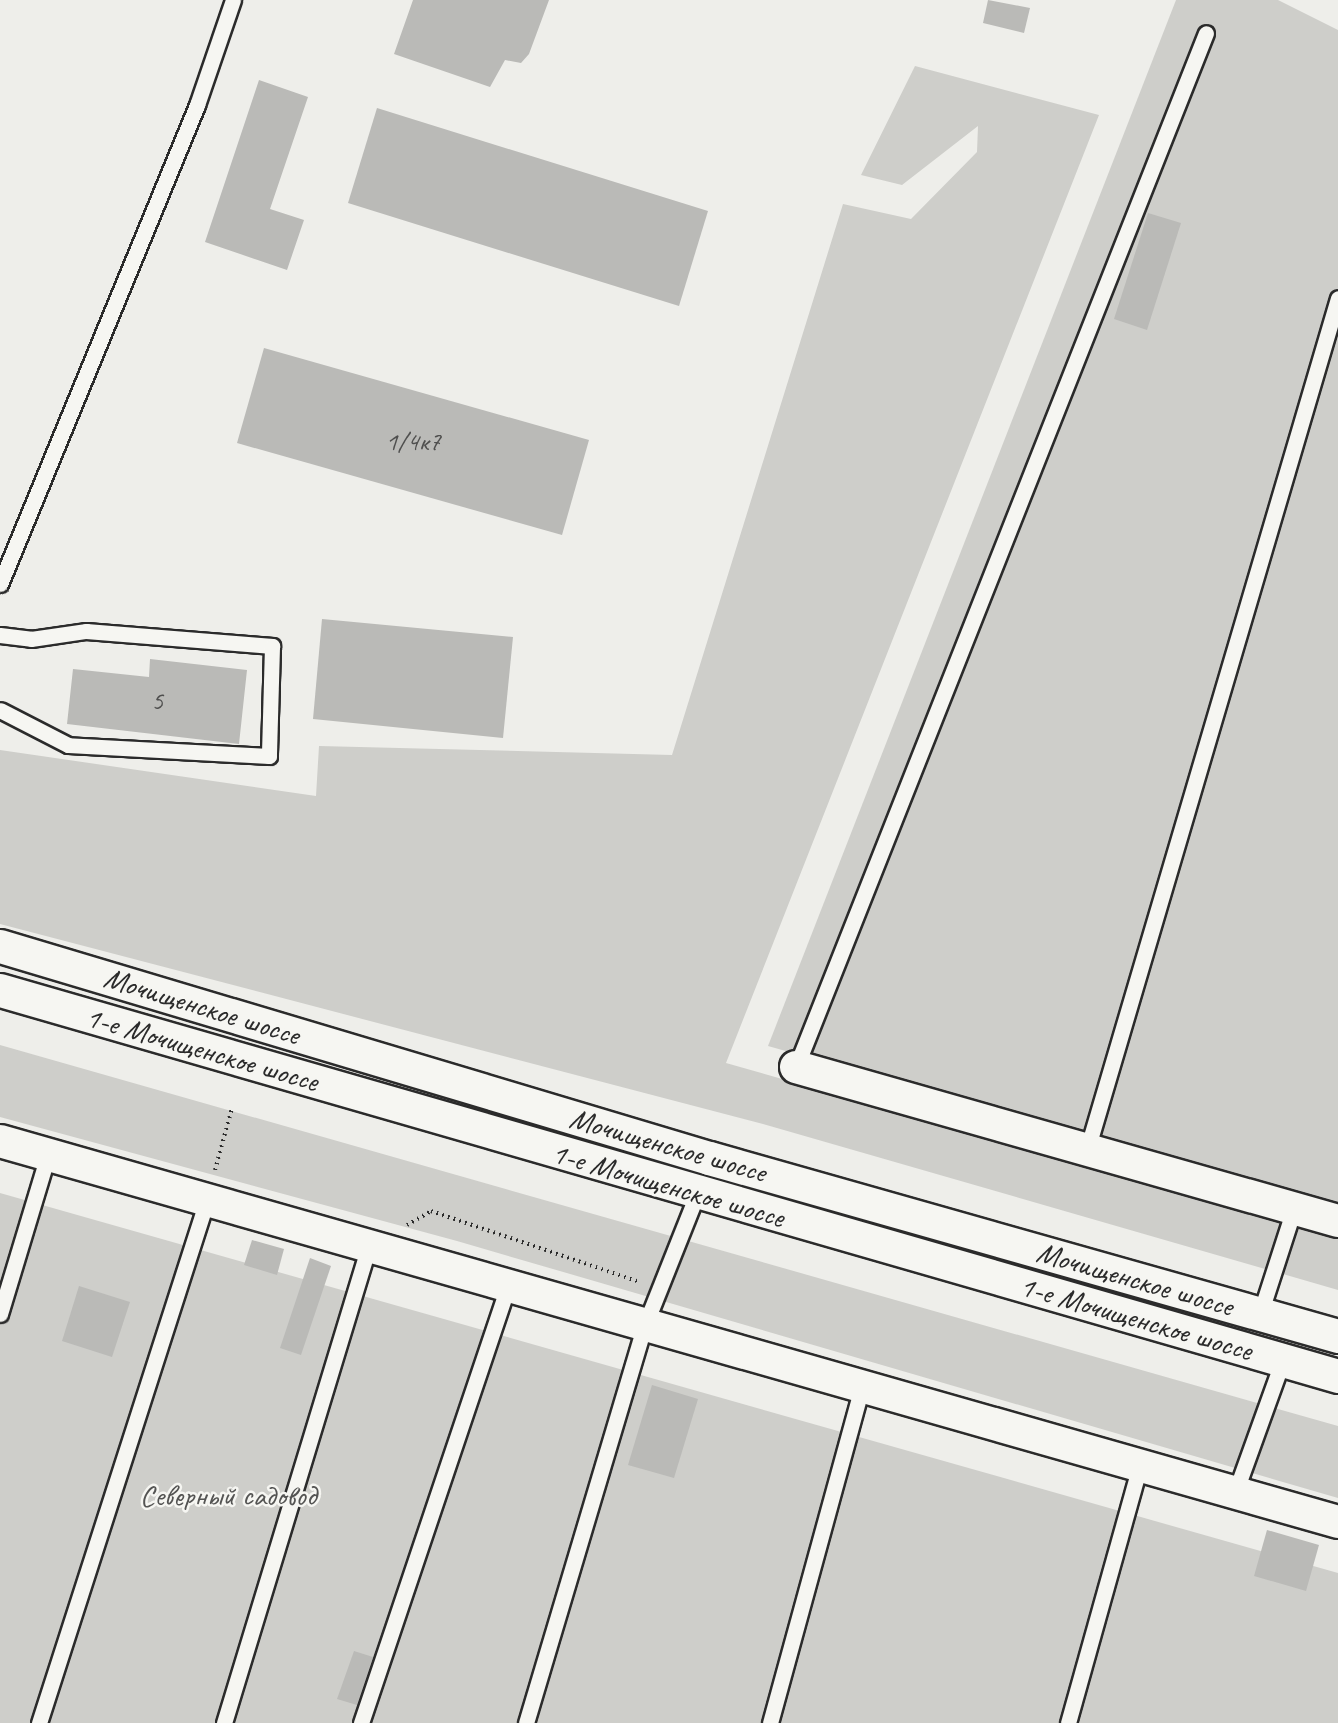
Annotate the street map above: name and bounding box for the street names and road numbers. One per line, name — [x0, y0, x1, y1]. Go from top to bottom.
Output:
street label: Мочищенское шоссе — [99, 959, 305, 1053]
street label: 1-е Мочищенское шоссе — [79, 998, 325, 1100]
street label: Мочищенское шоссе — [565, 1100, 771, 1190]
street label: 1-е Мочищенское шоссе — [545, 1134, 791, 1236]
street label: Мочищенское шоссе — [1032, 1234, 1238, 1324]
street label: 1-е Мочищенское шоссе — [1013, 1267, 1259, 1369]

